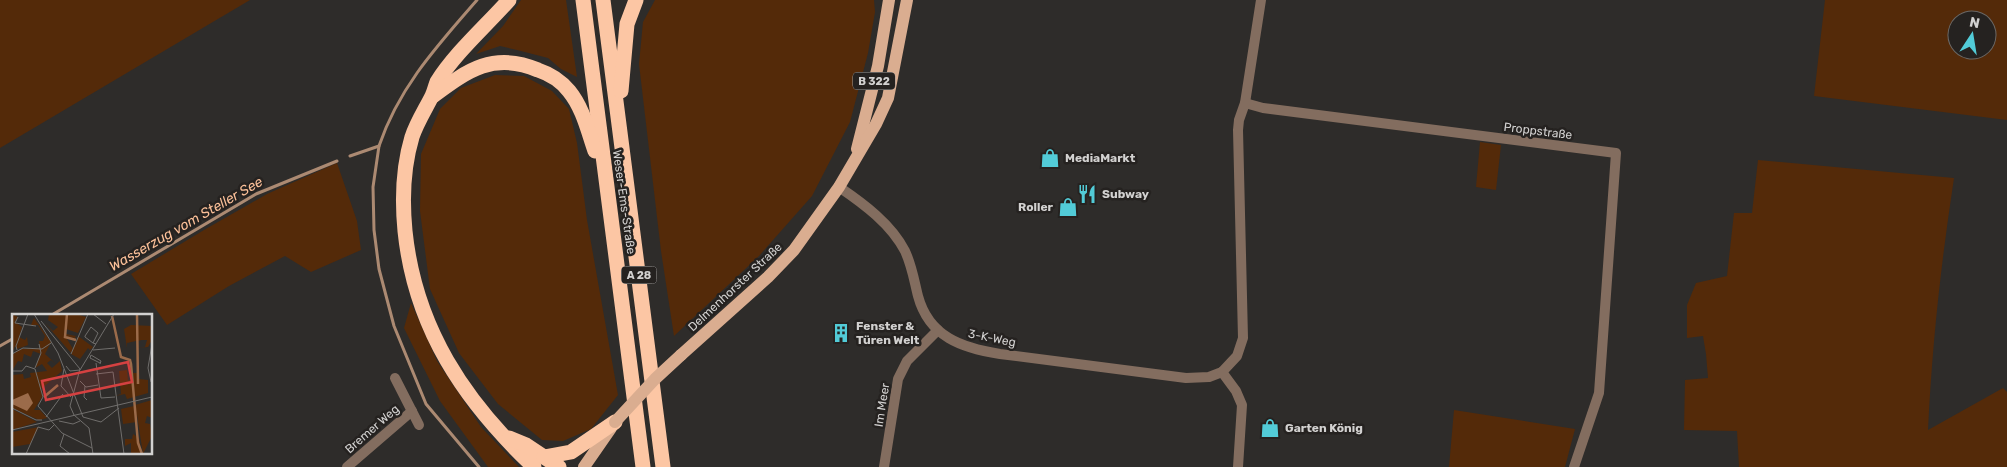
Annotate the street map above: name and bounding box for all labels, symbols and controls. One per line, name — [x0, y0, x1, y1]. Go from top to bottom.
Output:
north arrow — [1947, 10, 1997, 60]
text: N — [1968, 13, 1981, 32]
road number: B 322 — [853, 72, 895, 90]
street label: Proppstraße — [1503, 120, 1573, 142]
shop icon: MediaMarkt — [1039, 147, 1061, 169]
street label: Weser-Ems-Straße — [610, 149, 638, 255]
place label: MediaMarkt — [1065, 151, 1136, 165]
water label: Wasserzug vom Steller See — [106, 173, 266, 275]
restaurant icon: Subway — [1076, 183, 1098, 205]
place label: Subway — [1102, 187, 1149, 201]
shop icon: Roller — [1057, 196, 1079, 218]
place label: Roller — [1018, 200, 1054, 214]
street label: Delmenhorster Straße — [685, 240, 785, 334]
road number: A 28 — [622, 266, 656, 284]
inset map — [12, 314, 152, 454]
place label: Fenster & Türen Welt — [856, 319, 920, 347]
building icon: Fenster & Türen Welt — [830, 322, 852, 344]
street label: 3-K-Weg — [967, 327, 1017, 349]
street label: Im Meer — [872, 382, 892, 428]
street label: Bremer Weg — [342, 402, 402, 456]
shop icon: Garten König — [1259, 417, 1281, 439]
place label: Garten König — [1285, 421, 1363, 435]

